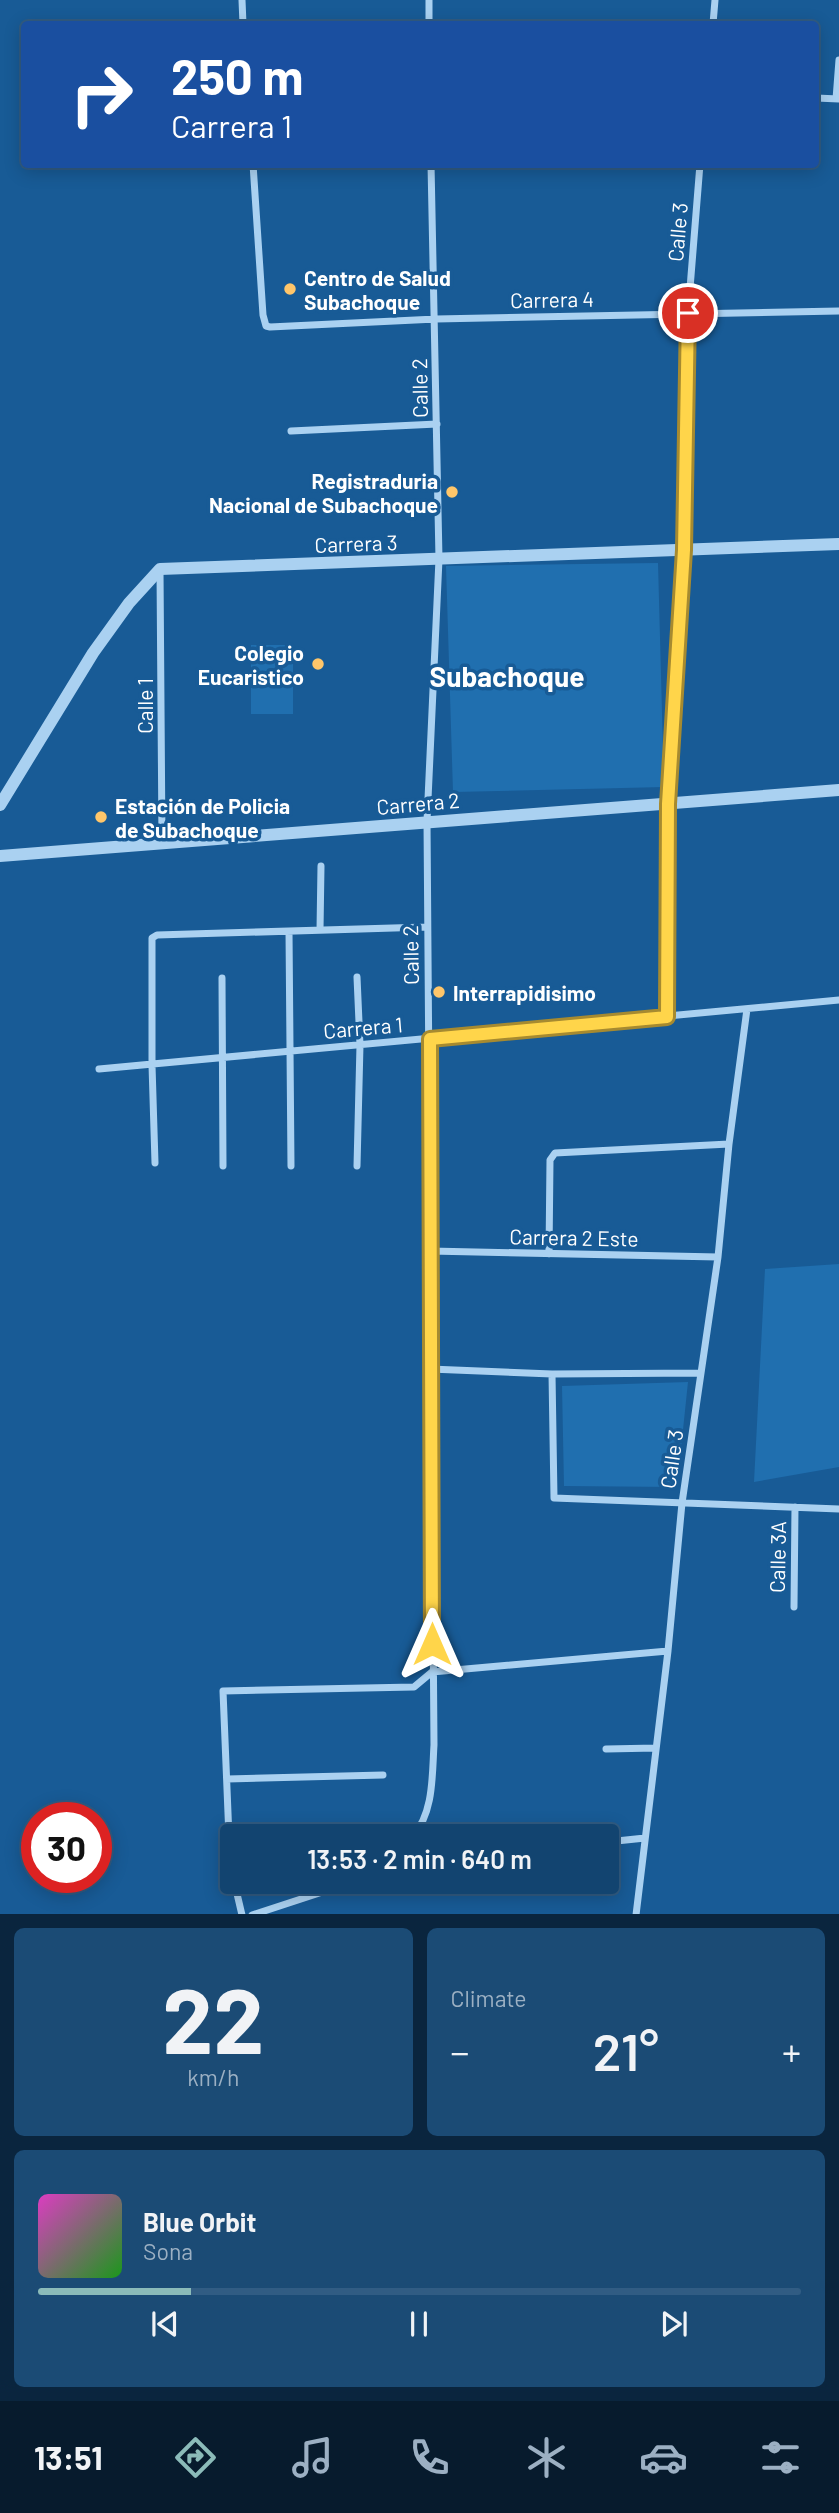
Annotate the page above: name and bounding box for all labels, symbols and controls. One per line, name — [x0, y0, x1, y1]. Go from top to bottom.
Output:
text: 250 m — [171, 46, 304, 105]
icon: right — [56, 49, 147, 140]
text: Carrera 1 — [171, 106, 292, 144]
street label: Calle 3 — [662, 201, 692, 263]
place label: Centro de Salud Subachoque — [304, 265, 451, 314]
marker: Centro de Salud Subachoque — [282, 281, 298, 297]
pin — [658, 283, 718, 343]
street label: Carrera 4 — [510, 286, 594, 312]
icon: arrive — [669, 294, 707, 332]
street label: Calle 2 — [406, 358, 432, 418]
place label: Registraduria Nacional de Subachoque — [209, 468, 438, 517]
marker: Registraduria Nacional de Subachoque — [444, 484, 460, 500]
street label: Carrera 3 — [314, 529, 398, 557]
place label: Colegio Eucaristico — [198, 640, 304, 689]
marker: Colegio Eucaristico — [310, 656, 326, 672]
district label: Subachoque — [430, 659, 584, 693]
street label: Calle 1 — [132, 678, 157, 734]
street label: Carrera 2 — [375, 787, 461, 819]
place label: Estación de Policia de Subachoque — [115, 793, 290, 842]
marker: Estación de Policia de Subachoque — [93, 809, 109, 825]
street label: Calle 2 — [397, 925, 423, 985]
place label: Interrapidisimo — [453, 980, 596, 1005]
marker: Interrapidisimo — [431, 984, 447, 1000]
street label: Carrera 1 — [322, 1011, 404, 1043]
street label: Carrera 2 Este — [509, 1223, 639, 1251]
street label: Calle 3 — [655, 1428, 687, 1490]
street label: Calle 3A — [764, 1521, 790, 1593]
position arrow — [395, 1607, 469, 1681]
speed limit sign: 30 — [21, 1802, 112, 1893]
text: 13:53 · 2 min · 640 m — [307, 1843, 532, 1874]
text: 22 — [162, 1963, 264, 2072]
text: Climate — [451, 1984, 527, 2012]
text: 21° — [593, 2019, 659, 2081]
text: − — [451, 2028, 470, 2074]
text: + — [782, 2028, 801, 2074]
text: km/h — [187, 2063, 239, 2091]
text: Blue Orbit — [143, 2206, 256, 2237]
text: Sona — [143, 2237, 193, 2265]
icon: previous — [146, 2305, 184, 2343]
icon: pause — [400, 2305, 438, 2343]
icon: next — [655, 2305, 693, 2343]
icon: directions — [171, 2433, 220, 2482]
icon: music — [288, 2433, 337, 2482]
icon: phone — [405, 2433, 454, 2482]
icon: climate — [522, 2433, 571, 2482]
icon: car — [639, 2433, 688, 2482]
icon: filters — [756, 2433, 805, 2482]
text: 13:51 — [34, 2438, 103, 2476]

